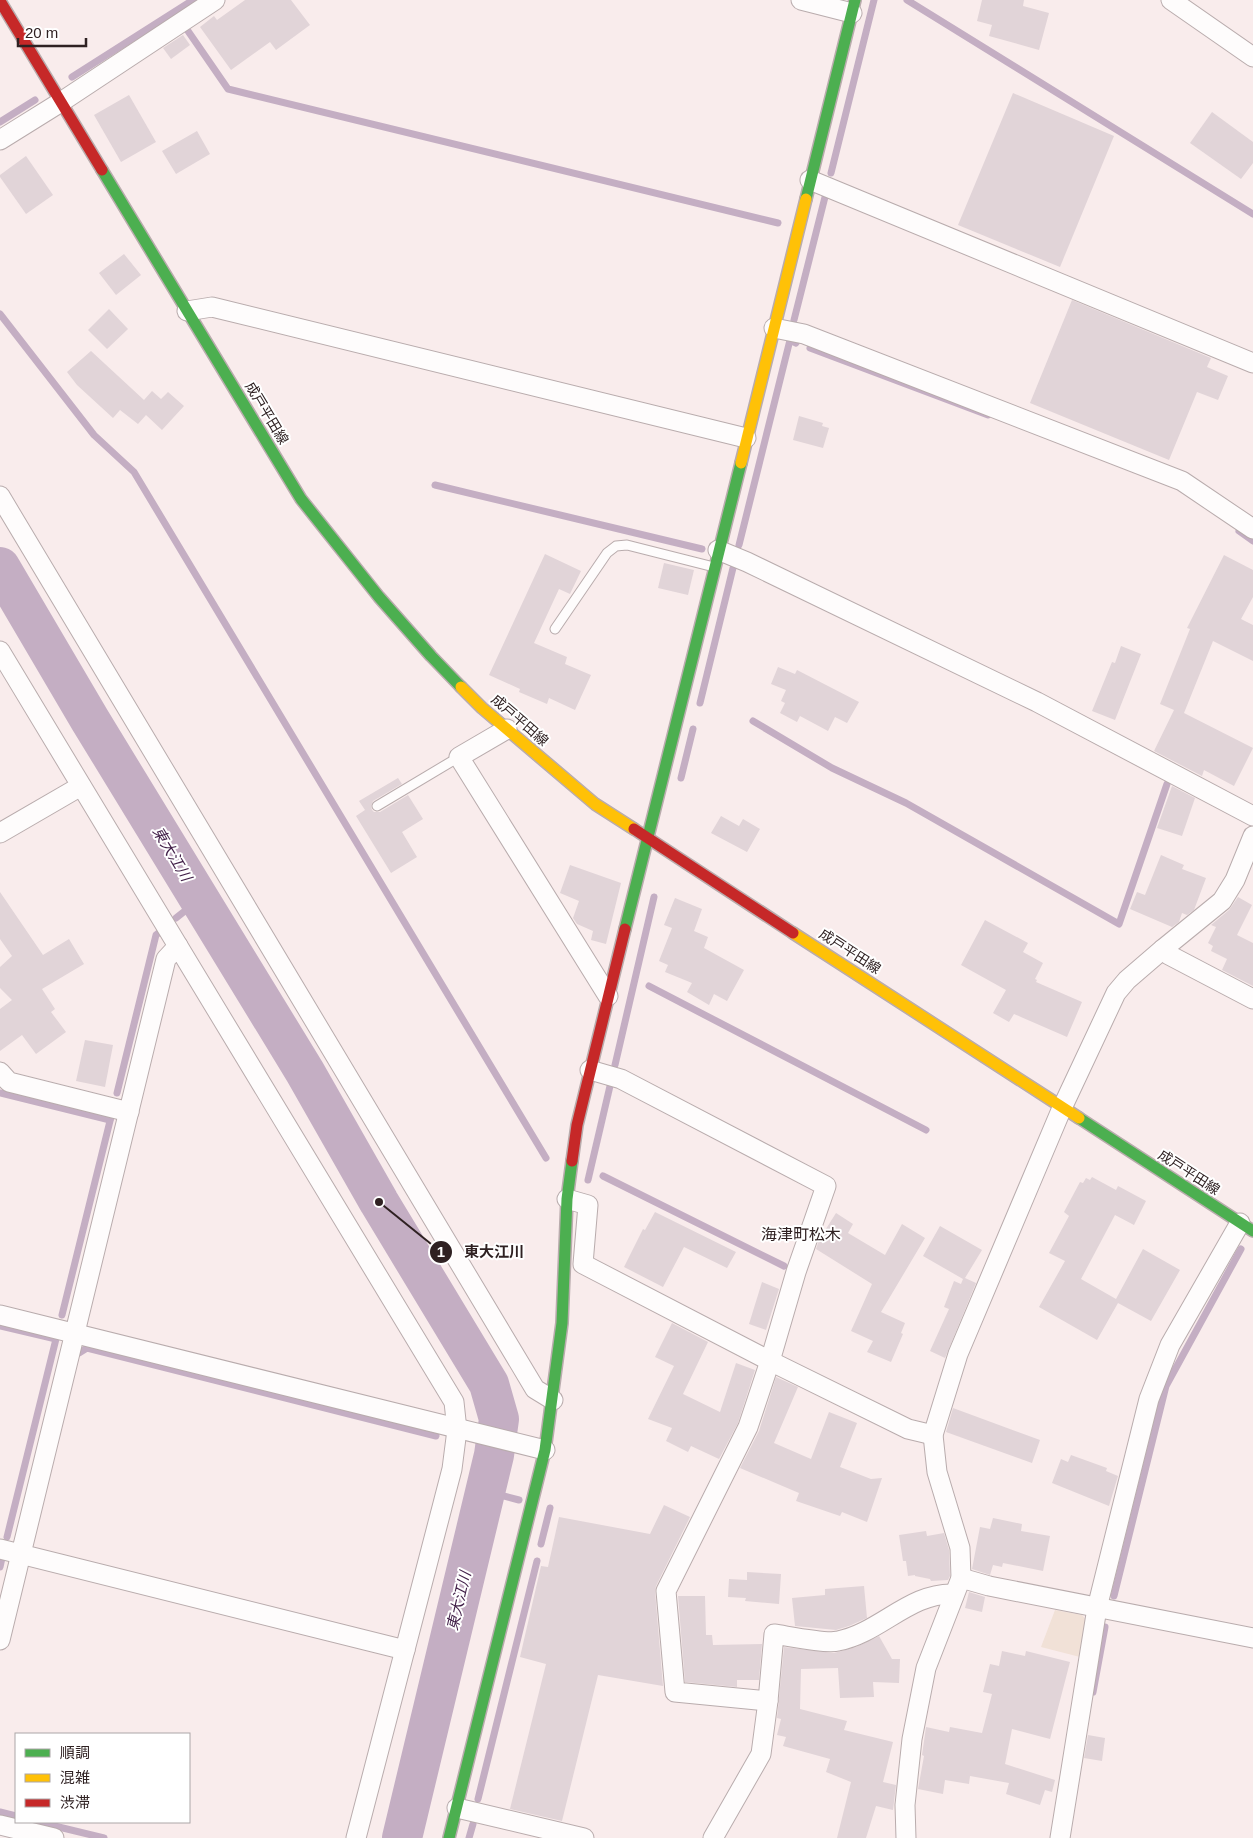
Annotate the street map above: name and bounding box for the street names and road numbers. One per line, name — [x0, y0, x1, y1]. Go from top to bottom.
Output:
street label: 成戸平田線 — [242, 379, 292, 447]
street label: 成戸平田線 — [488, 691, 552, 749]
street label: 成戸平田線 — [816, 925, 884, 977]
street label: 成戸平田線 — [1155, 1146, 1223, 1198]

